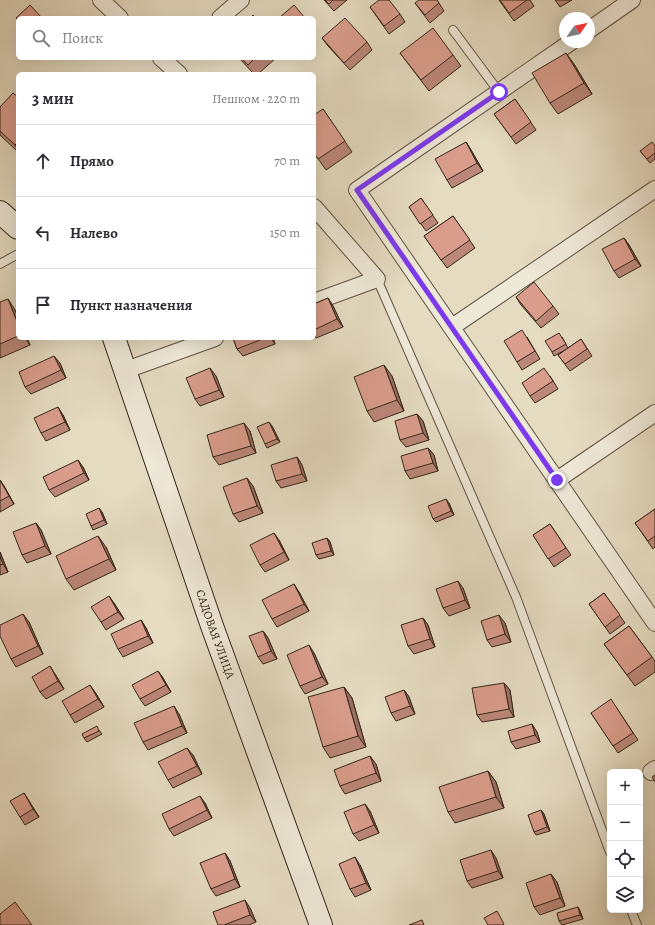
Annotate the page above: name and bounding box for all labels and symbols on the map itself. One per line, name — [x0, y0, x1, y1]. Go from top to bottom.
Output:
north arrow — [559, 12, 595, 48]
route start — [490, 83, 508, 101]
route end — [548, 471, 566, 489]
street label: САДОВАЯ УЛИЦА — [192, 587, 239, 682]

